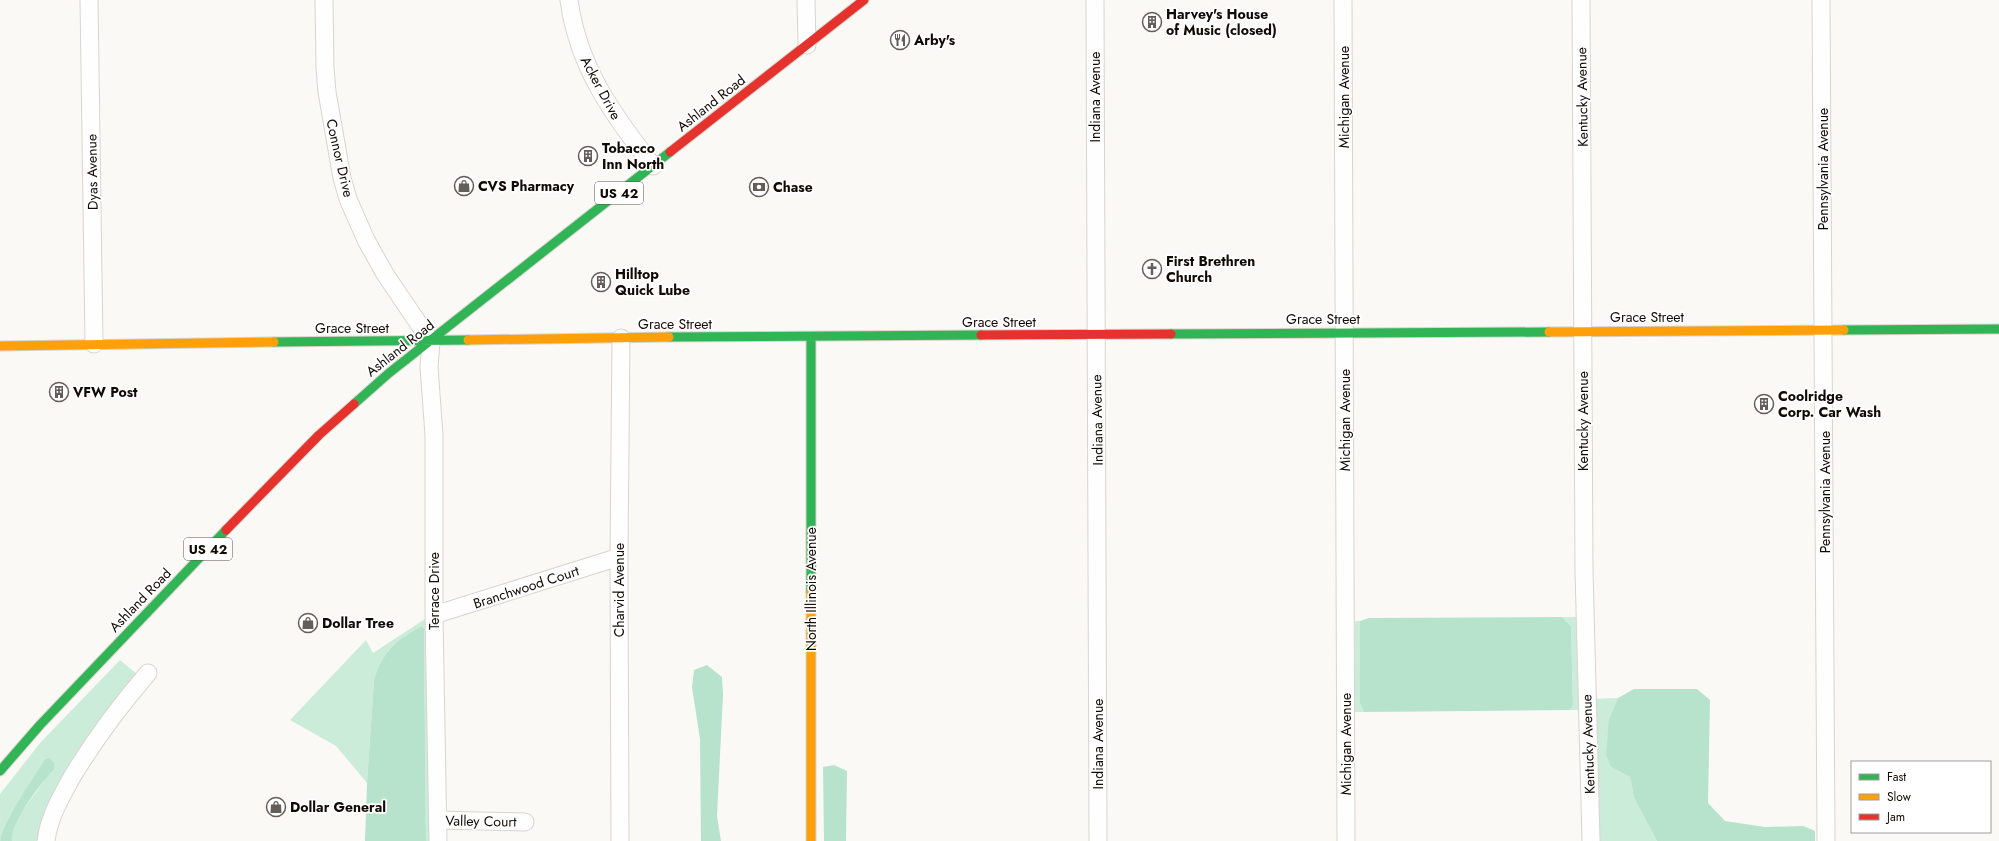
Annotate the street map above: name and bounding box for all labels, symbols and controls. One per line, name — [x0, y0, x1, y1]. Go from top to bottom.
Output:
place label: Harvey's House of Music (closed) — [1166, 4, 1277, 40]
building icon: Harvey's House of Music (closed) — [1141, 11, 1163, 33]
restaurant icon: Arby's — [889, 29, 911, 51]
place label: Arby's — [913, 30, 956, 50]
street label: Michigan Avenue — [1334, 46, 1354, 148]
street label: Kentucky Avenue — [1571, 47, 1593, 147]
street label: Indiana Avenue — [1085, 51, 1105, 143]
street label: Acker Drive — [576, 53, 626, 123]
street label: Ashland Road — [673, 70, 749, 136]
street label: Pennsylvania Avenue — [1813, 108, 1833, 230]
street label: Connor Drive — [321, 117, 359, 199]
street label: Dyas Avenue — [81, 134, 103, 210]
place label: Tobacco Inn North — [602, 138, 664, 174]
building icon: Tobacco Inn North — [577, 145, 599, 167]
shop icon: CVS Pharmacy — [453, 175, 475, 197]
place label: CVS Pharmacy — [478, 176, 575, 196]
bank icon: Chase — [748, 176, 770, 198]
place label: Chase — [773, 177, 813, 197]
road number: US 42 — [595, 182, 643, 204]
place label: First Brethren Church — [1166, 251, 1255, 287]
church icon: First Brethren Church — [1141, 258, 1163, 280]
place label: Hilltop Quick Lube — [615, 264, 690, 300]
building icon: Hilltop Quick Lube — [590, 271, 612, 293]
street label: Grace Street — [1610, 307, 1685, 327]
street label: Grace Street — [1286, 309, 1361, 329]
street label: Grace Street — [962, 312, 1037, 332]
street label: Grace Street — [638, 314, 713, 334]
street label: Ashland Road — [362, 315, 438, 381]
street label: Grace Street — [315, 318, 390, 338]
street label: Michigan Avenue — [1335, 369, 1355, 471]
street label: Kentucky Avenue — [1573, 371, 1593, 471]
street label: Indiana Avenue — [1086, 374, 1108, 466]
building icon: VFW Post — [48, 381, 70, 403]
place label: VFW Post — [72, 382, 138, 402]
place label: Coolridge Corp. Car Wash — [1778, 386, 1881, 422]
building icon: Coolridge Corp. Car Wash — [1753, 393, 1775, 415]
street label: Pennsylvania Avenue — [1815, 431, 1835, 553]
street label: North Illinois Avenue — [801, 527, 821, 651]
road number: US 42 — [184, 538, 232, 560]
street label: Charvid Avenue — [609, 543, 629, 637]
street label: Terrace Drive — [424, 552, 444, 630]
street label: Branchwood Court — [471, 560, 582, 614]
street label: Ashland Road — [104, 564, 176, 636]
shop icon: Dollar Tree — [297, 612, 319, 634]
place label: Dollar Tree — [322, 613, 394, 633]
street label: Michigan Avenue — [1336, 693, 1356, 795]
street label: Kentucky Avenue — [1576, 694, 1600, 794]
street label: Indiana Avenue — [1088, 698, 1108, 790]
legend — [1851, 761, 1991, 833]
text: Fast — [1887, 768, 1906, 786]
text: Slow — [1887, 788, 1912, 806]
shop icon: Dollar General — [265, 796, 287, 818]
place label: Dollar General — [290, 797, 386, 817]
text: Jam — [1885, 808, 1905, 826]
street label: Valley Court — [445, 810, 517, 832]

